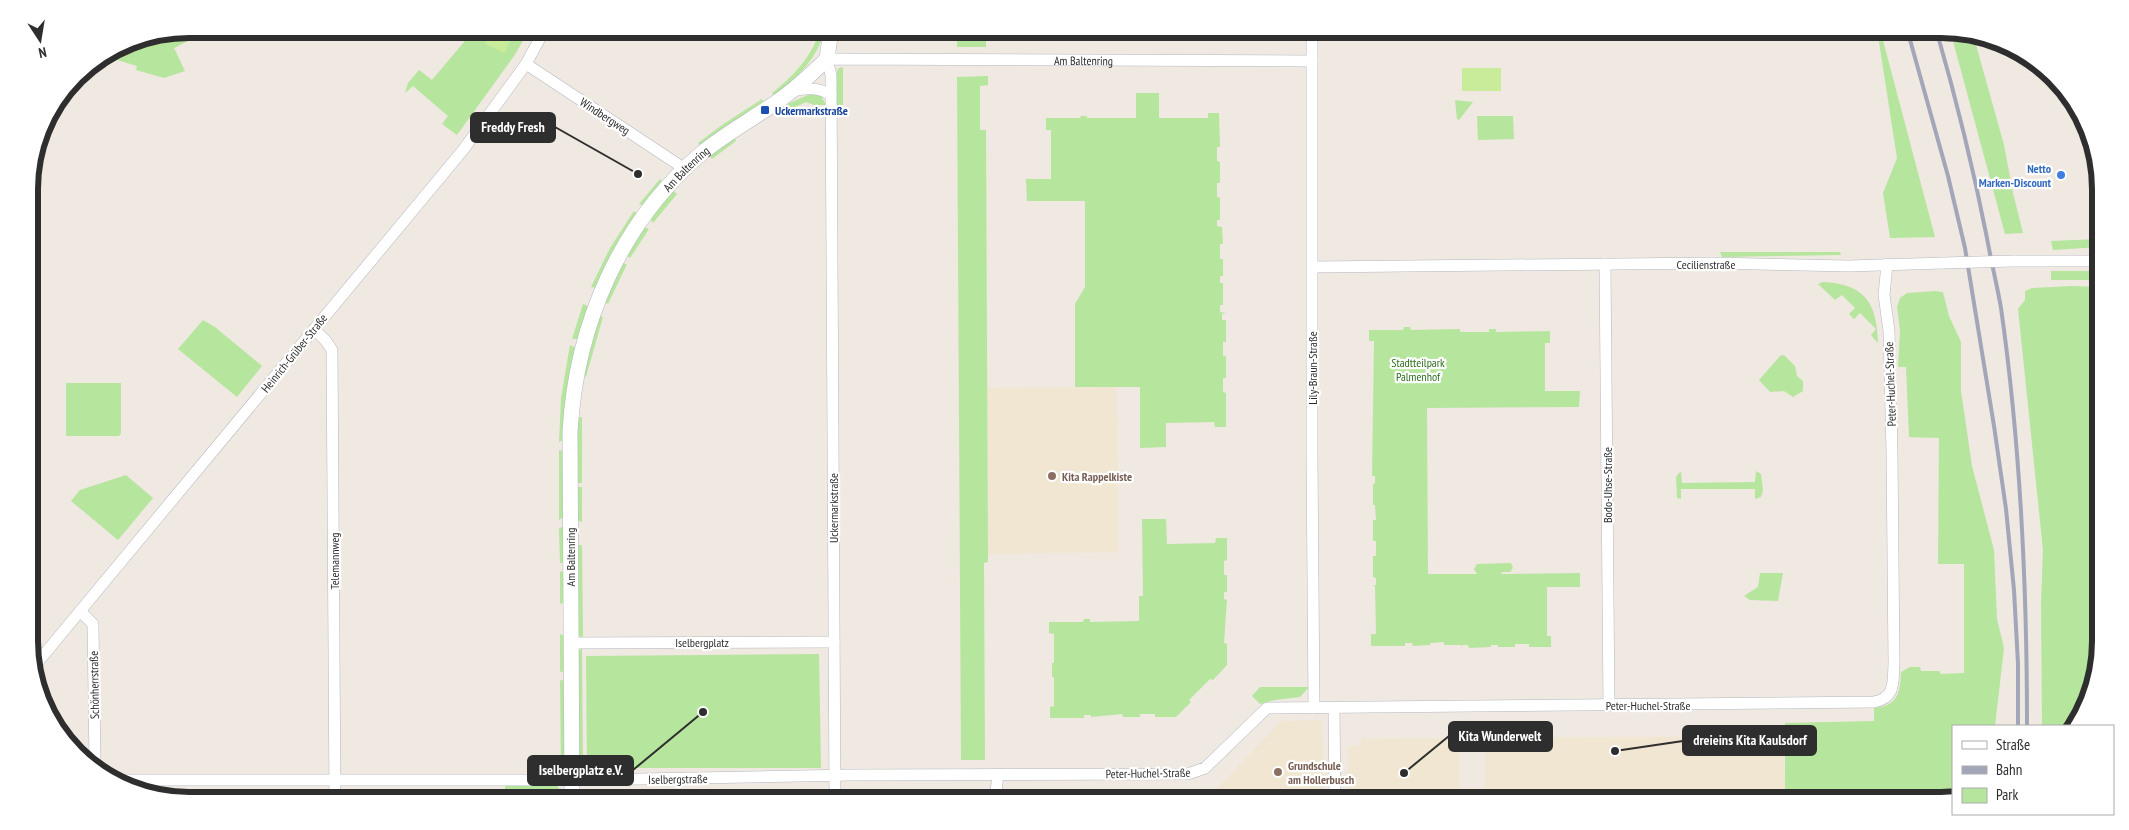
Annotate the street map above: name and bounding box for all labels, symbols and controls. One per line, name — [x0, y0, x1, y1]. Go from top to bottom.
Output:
north arrow — [15, 15, 65, 65]
text: N — [37, 43, 48, 62]
street label: Am Baltenring — [1054, 52, 1113, 68]
street label: Windbergweg — [577, 94, 633, 138]
place label: Uckermarkstraße — [775, 103, 848, 118]
marker: Uckermarkstraße — [759, 104, 771, 116]
callout: Freddy Fresh — [471, 113, 555, 142]
text: Freddy Fresh — [481, 118, 545, 136]
street label: Am Baltenring — [659, 142, 712, 194]
place label: Netto Marken-Discount — [1979, 161, 2052, 190]
marker: Netto Marken-Discount — [2055, 169, 2067, 181]
street label: Cecilienstraße — [1677, 257, 1735, 272]
street label: Heinrich-Grüber-Straße — [258, 311, 330, 395]
street label: Lily-Braun-Straße — [1305, 331, 1320, 405]
street label: Peter-Huchel-Straße — [1881, 341, 1899, 427]
park label: Stadtteilpark Palmenhof — [1391, 355, 1445, 384]
street label: Bodo-Uhse-Straße — [1600, 447, 1615, 523]
place label: Kita Rappelkiste — [1062, 469, 1132, 484]
marker: Kita Rappelkiste — [1046, 470, 1058, 482]
street label: Uckermarkstraße — [826, 473, 841, 543]
street label: Am Baltenring — [563, 527, 578, 587]
street label: Telemannweg — [327, 532, 342, 590]
street label: Iselbergplatz — [675, 635, 729, 650]
street label: Schönherrstraße — [86, 651, 102, 719]
street label: Peter-Huchel-Straße — [1606, 698, 1690, 713]
callout: Kita Wunderwelt — [1449, 722, 1552, 751]
legend — [1952, 725, 2114, 815]
callout: dreieins Kita Kaulsdorf — [1683, 726, 1816, 755]
text: Kita Wunderwelt — [1459, 727, 1541, 745]
text: dreieins Kita Kaulsdorf — [1693, 731, 1808, 749]
text: Straße — [1996, 735, 2030, 754]
callout: Iselbergplatz e.V. — [528, 756, 633, 785]
place label: Grundschule am Hollerbusch — [1288, 758, 1354, 787]
text: Bahn — [1996, 760, 2022, 779]
text: Iselbergplatz e.V. — [539, 761, 623, 779]
street label: Peter-Huchel-Straße — [1106, 765, 1191, 781]
marker: Grundschule am Hollerbusch — [1272, 766, 1284, 778]
street label: Iselbergstraße — [648, 771, 708, 787]
text: Park — [1996, 785, 2018, 804]

